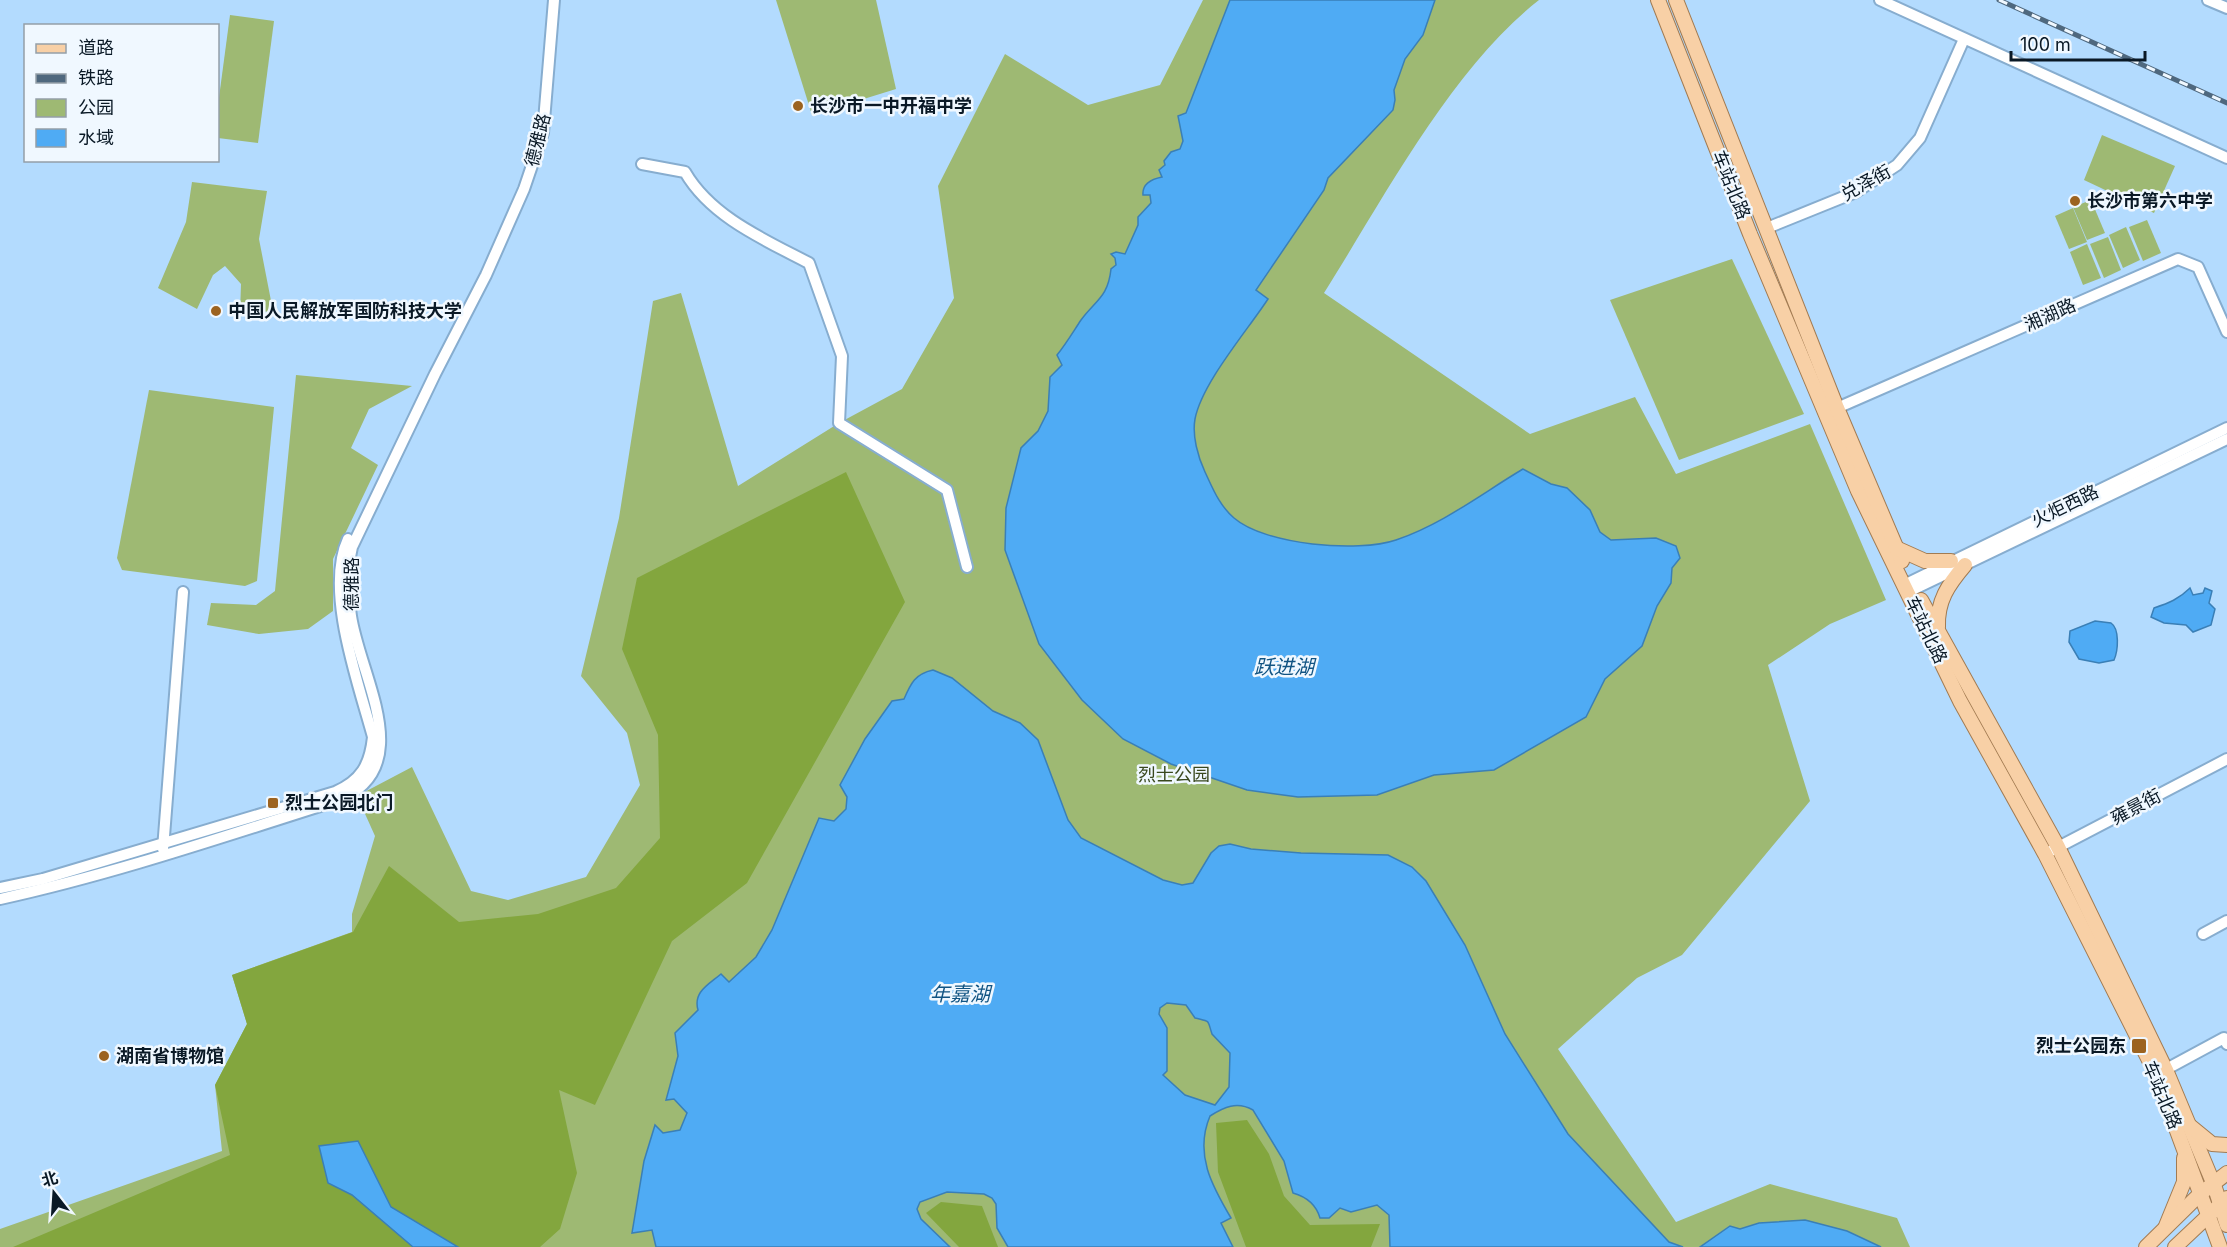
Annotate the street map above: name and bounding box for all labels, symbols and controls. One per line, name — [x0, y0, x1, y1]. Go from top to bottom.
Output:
legend — [24, 24, 219, 162]
scale bar — [2011, 24, 2144, 62]
text: 100 m — [2020, 34, 2071, 55]
text: 道路 — [78, 37, 114, 58]
text: 铁路 — [78, 67, 114, 88]
place label: 长沙市一中开福中学 — [810, 95, 972, 116]
text: 公园 — [78, 97, 114, 118]
marker: 长沙市一中开福中学 — [791, 99, 805, 113]
street label: 德雅路 — [521, 111, 554, 169]
text: 水域 — [78, 127, 114, 148]
street label: 车站北路 — [1708, 148, 1755, 222]
street label: 兑泽街 — [1837, 160, 1894, 205]
place label: 长沙市第六中学 — [2087, 190, 2213, 211]
marker: 长沙市第六中学 — [2068, 194, 2082, 208]
street label: 湘湖路 — [2021, 294, 2079, 335]
place label: 中国人民解放军国防科技大学 — [228, 300, 462, 321]
marker: 中国人民解放军国防科技大学 — [209, 304, 223, 318]
street label: 火炬西路 — [2028, 480, 2102, 531]
street label: 德雅路 — [341, 557, 362, 611]
street label: 车站北路 — [1901, 593, 1952, 667]
water label: 跃进湖 — [1254, 655, 1317, 679]
park label: 烈士公园 — [1138, 764, 1210, 785]
street label: 雍景街 — [2107, 785, 2165, 829]
place label: 烈士公园北门 — [285, 792, 393, 813]
marker: 烈士公园北门 — [266, 796, 280, 810]
water label: 年嘉湖 — [930, 982, 993, 1006]
place label: 烈士公园东 — [2036, 1035, 2126, 1056]
marker: 烈士公园东 — [2130, 1037, 2148, 1055]
place label: 湖南省博物馆 — [116, 1045, 224, 1066]
marker: 湖南省博物馆 — [97, 1049, 111, 1063]
street label: 车站北路 — [2139, 1058, 2186, 1132]
north arrow — [24, 1163, 84, 1223]
text: 北 — [39, 1167, 60, 1191]

